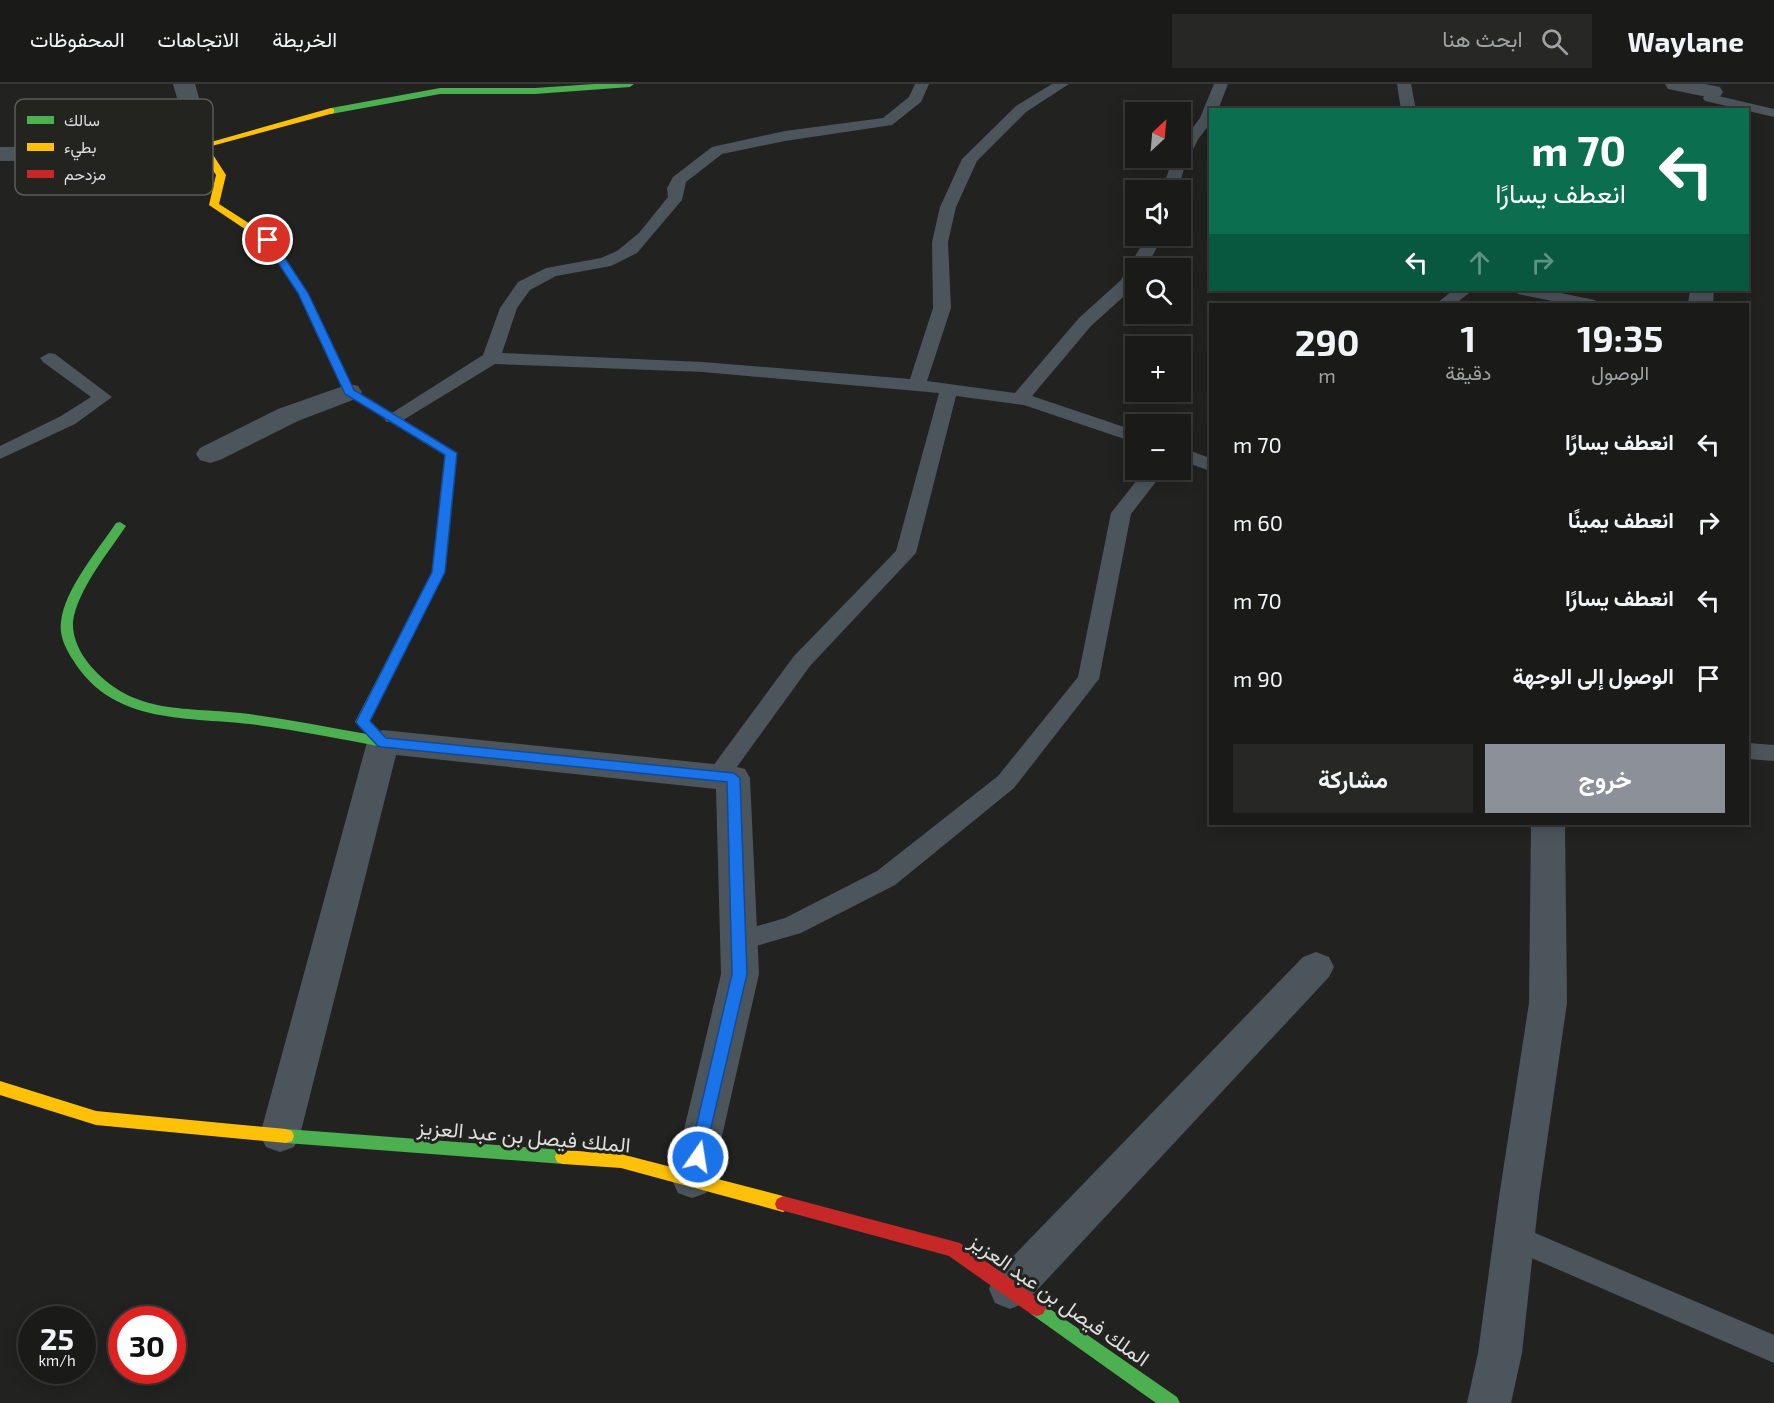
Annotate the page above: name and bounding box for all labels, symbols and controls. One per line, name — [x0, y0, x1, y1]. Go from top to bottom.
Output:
search box — [1172, 14, 1592, 68]
text: Waylane — [1628, 24, 1744, 58]
text: ابحث هنا — [1442, 25, 1523, 51]
icon: search — [1538, 25, 1571, 58]
text: المحفوظات — [30, 26, 125, 51]
text: الاتجاهات — [158, 26, 239, 51]
text: الخريطة — [272, 26, 337, 51]
legend — [15, 99, 213, 195]
north arrow — [1125, 102, 1191, 168]
map controls — [1125, 102, 1191, 480]
text: سالك — [64, 110, 100, 129]
text: 70 m — [1531, 124, 1626, 174]
icon: left — [1647, 132, 1725, 210]
text: بطيء — [64, 137, 96, 161]
text: مزدحم — [64, 164, 106, 185]
text: انعطف يسارًا — [1495, 176, 1626, 208]
button: sound — [1125, 180, 1191, 246]
pin — [242, 214, 293, 265]
icon: arrive — [251, 223, 284, 256]
icon: left — [1400, 246, 1433, 279]
icon: ahead — [1463, 246, 1496, 279]
icon: right — [1526, 246, 1559, 279]
button: search — [1125, 258, 1191, 324]
text: 1 — [1460, 316, 1476, 359]
text: 19:35 — [1577, 316, 1663, 359]
text: 290 — [1295, 320, 1360, 363]
button: + — [1125, 336, 1191, 402]
text: دقيقة — [1445, 360, 1491, 384]
text: الوصول — [1591, 360, 1649, 384]
text: m — [1318, 363, 1336, 387]
button: − — [1125, 414, 1191, 480]
text: انعطف يسارًا — [1565, 428, 1674, 454]
icon: left — [1692, 428, 1725, 461]
text: 70 m — [1233, 431, 1282, 457]
text: انعطف يمينًا — [1568, 506, 1674, 532]
icon: right — [1692, 506, 1725, 539]
text: 60 m — [1233, 509, 1283, 535]
text: انعطف يسارًا — [1565, 584, 1674, 610]
icon: left — [1692, 584, 1725, 617]
text: 70 m — [1233, 587, 1282, 613]
text: الوصول إلى الوجهة — [1512, 662, 1674, 688]
icon: arrive — [1692, 662, 1725, 695]
text: 90 m — [1233, 665, 1283, 691]
button: مشاركة — [1233, 744, 1473, 813]
button: خروج — [1485, 744, 1725, 813]
street label: الملك فيصل بن عبد العزيز — [415, 1113, 632, 1159]
position arrow — [666, 1125, 730, 1189]
street label: الملك فيصل بن عبد العزيز — [963, 1227, 1155, 1372]
speed limit sign: 30 — [108, 1306, 186, 1384]
text: 25 — [40, 1320, 74, 1356]
text: km/h — [38, 1351, 76, 1369]

